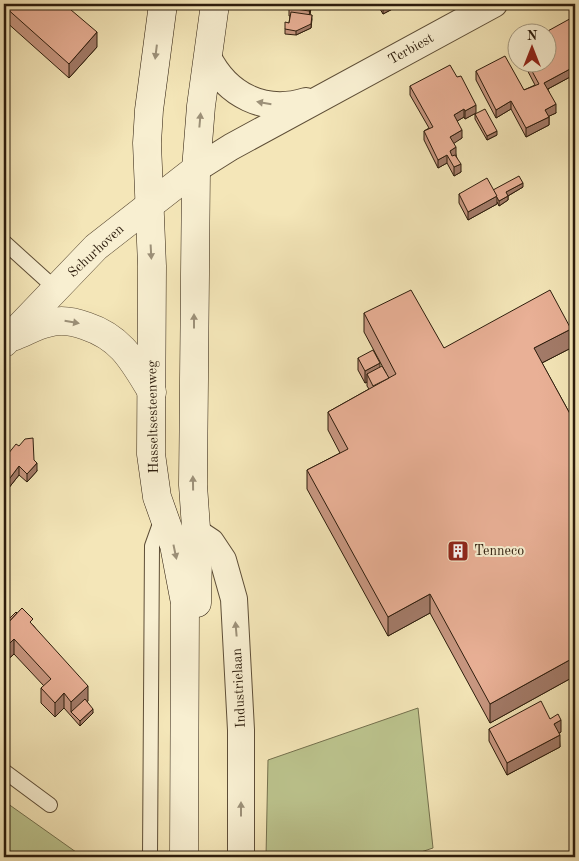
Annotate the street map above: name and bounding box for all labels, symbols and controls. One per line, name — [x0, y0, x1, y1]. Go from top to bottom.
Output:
north arrow — [506, 22, 556, 72]
text: N — [527, 29, 538, 43]
street label: Terbiest — [386, 31, 436, 67]
one-way arrow — [152, 44, 160, 60]
one-way arrow — [255, 99, 271, 107]
one-way arrow — [196, 112, 204, 128]
street label: Schurhoven — [66, 222, 127, 280]
one-way arrow — [148, 245, 156, 261]
one-way arrow — [190, 313, 198, 329]
one-way arrow — [64, 319, 80, 327]
street label: Hasseltsesteenweg — [145, 360, 161, 474]
one-way arrow — [189, 475, 197, 491]
building icon: Tenneco — [446, 539, 470, 563]
one-way arrow — [171, 544, 179, 559]
place label: Tenneco — [474, 544, 524, 558]
one-way arrow — [232, 620, 240, 636]
street label: Industrielaan — [230, 647, 248, 728]
one-way arrow — [237, 800, 245, 816]

